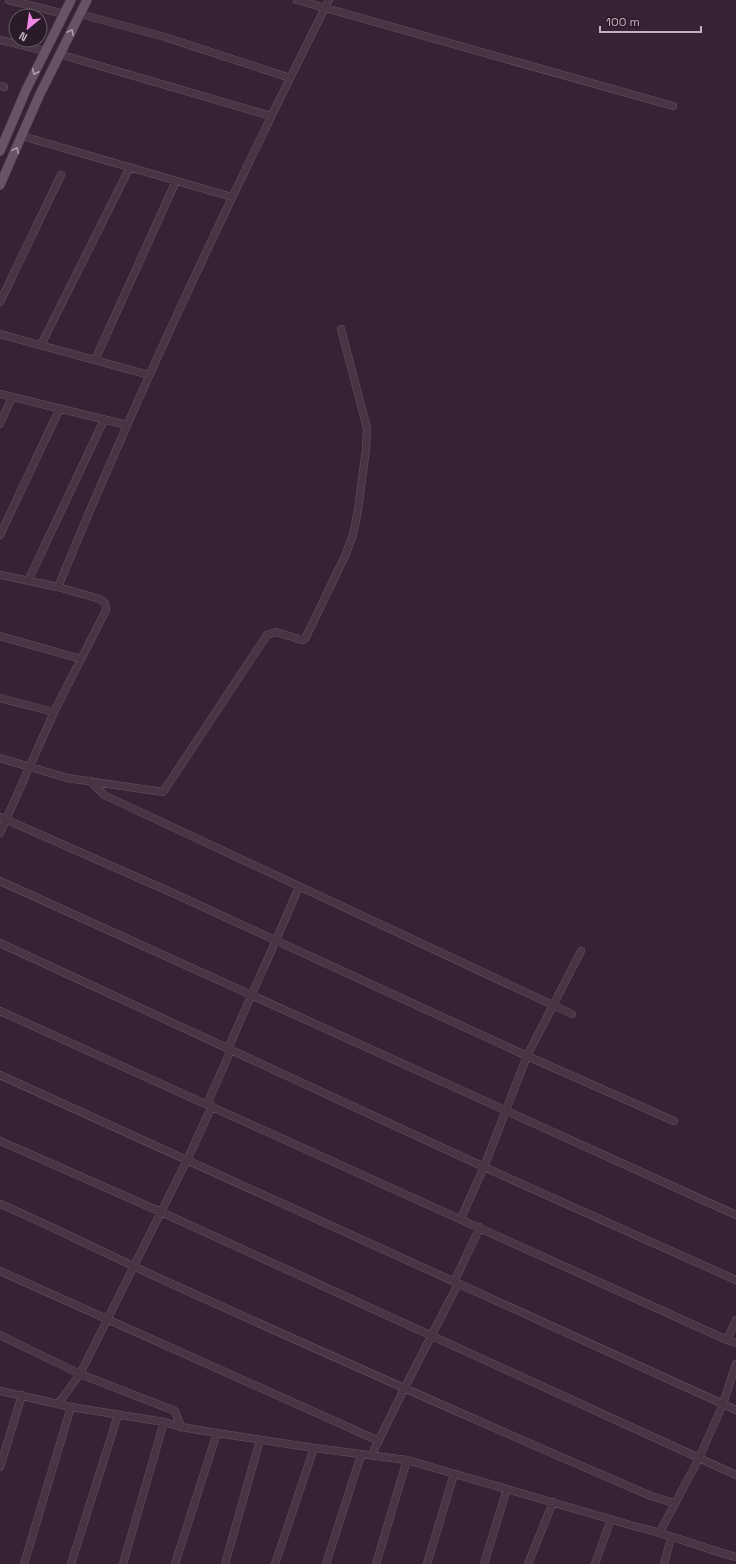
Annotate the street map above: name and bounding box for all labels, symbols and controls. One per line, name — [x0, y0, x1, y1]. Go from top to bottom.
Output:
north arrow — [8, 8, 48, 48]
scale bar — [600, 8, 701, 34]
text: 100 m — [606, 14, 640, 30]
one-way arrow — [66, 28, 74, 36]
text: N — [17, 29, 30, 45]
one-way arrow — [32, 68, 40, 76]
one-way arrow — [11, 146, 19, 154]

